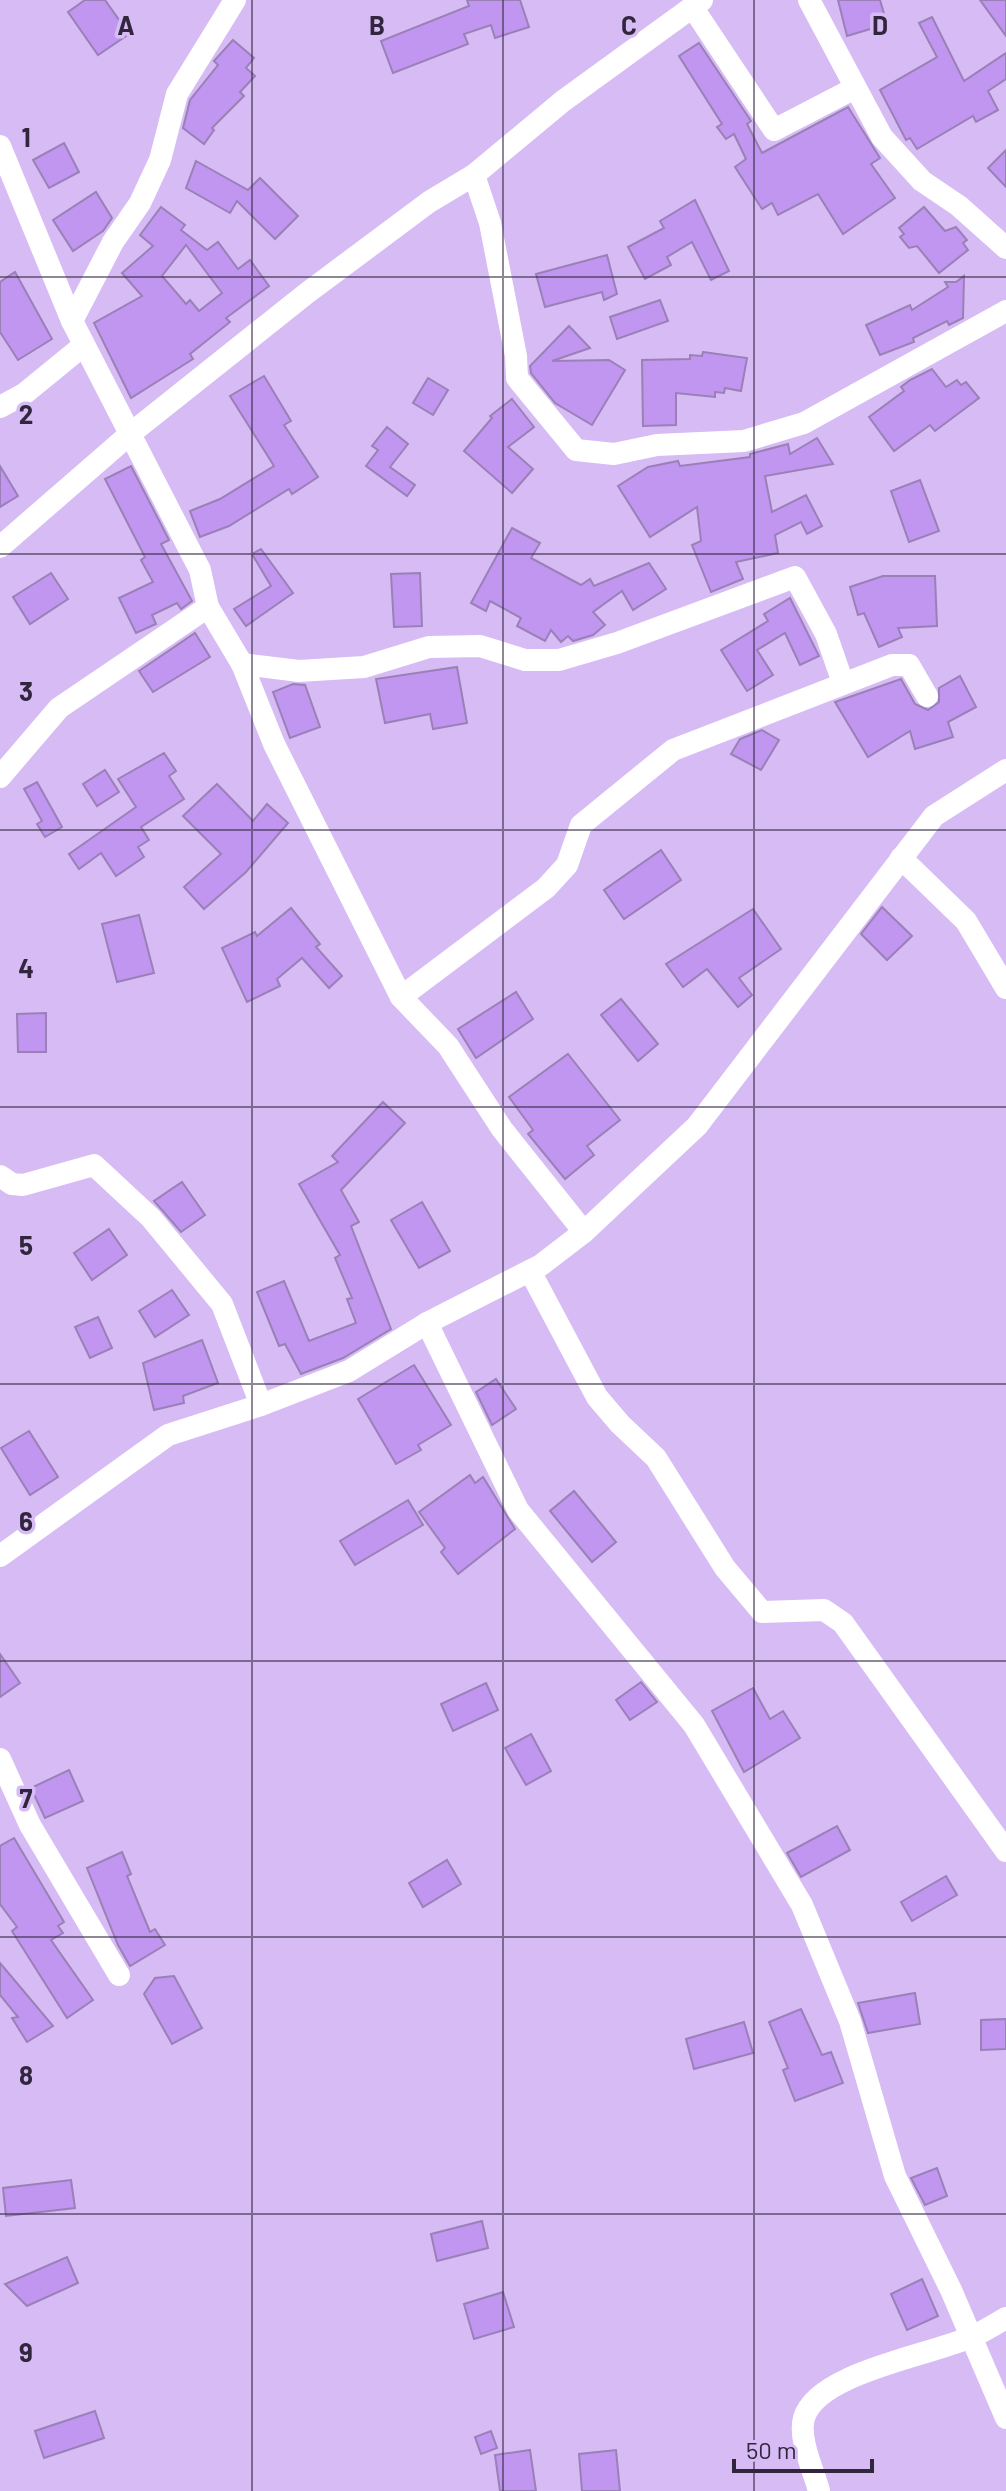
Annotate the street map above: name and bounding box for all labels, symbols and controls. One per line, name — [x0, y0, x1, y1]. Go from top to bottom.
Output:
text: A — [117, 9, 135, 40]
text: B — [369, 9, 385, 40]
text: C — [621, 9, 637, 40]
text: D — [872, 9, 888, 40]
text: 1 — [21, 121, 31, 152]
text: 2 — [19, 398, 33, 429]
text: 3 — [19, 675, 33, 706]
text: 4 — [18, 952, 34, 983]
text: 5 — [19, 1229, 33, 1260]
text: 6 — [19, 1505, 33, 1536]
text: 7 — [20, 1782, 33, 1813]
text: 8 — [19, 2059, 33, 2090]
text: 9 — [19, 2336, 33, 2367]
scale bar — [734, 2423, 872, 2473]
text: 50 m — [746, 2435, 797, 2464]

